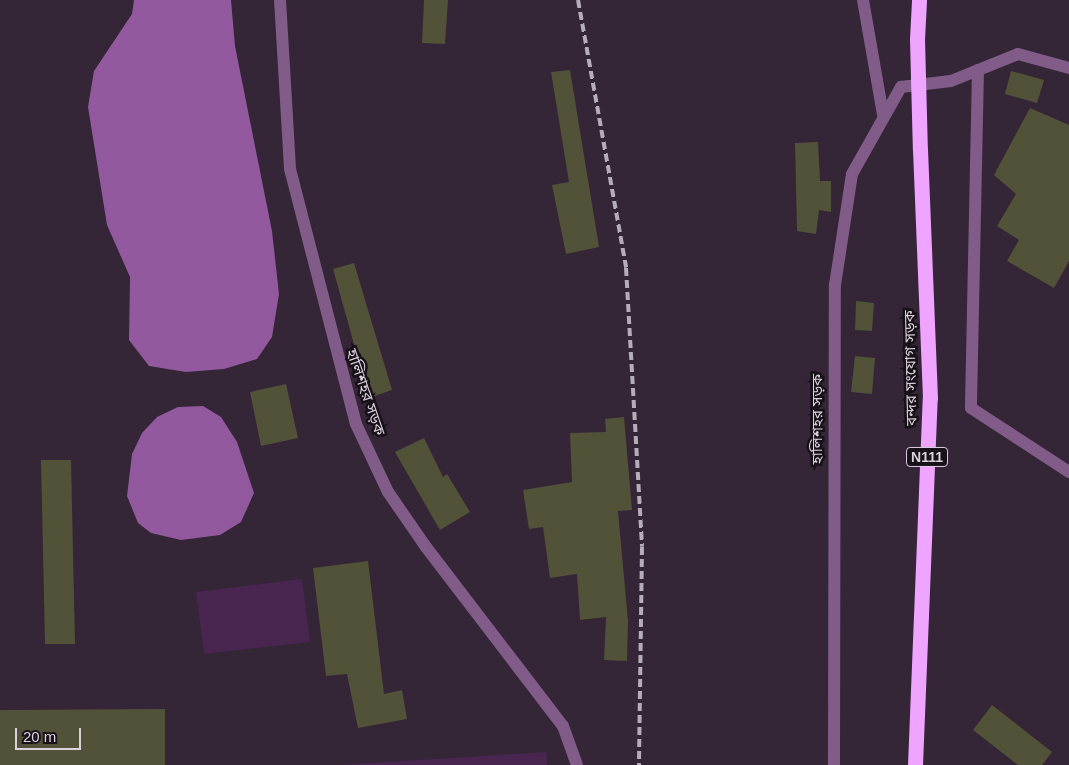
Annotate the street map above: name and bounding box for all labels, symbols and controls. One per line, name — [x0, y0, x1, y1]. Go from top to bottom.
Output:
street label: বন্দর সংযোগ সড়ক — [900, 310, 920, 426]
street label: হালিশহর সড়ক — [343, 346, 389, 438]
street label: হালিশহর সড়ক — [808, 374, 826, 464]
road number: N111 — [906, 446, 948, 468]
scale bar — [18, 718, 84, 750]
text: 20 m — [23, 728, 56, 745]

